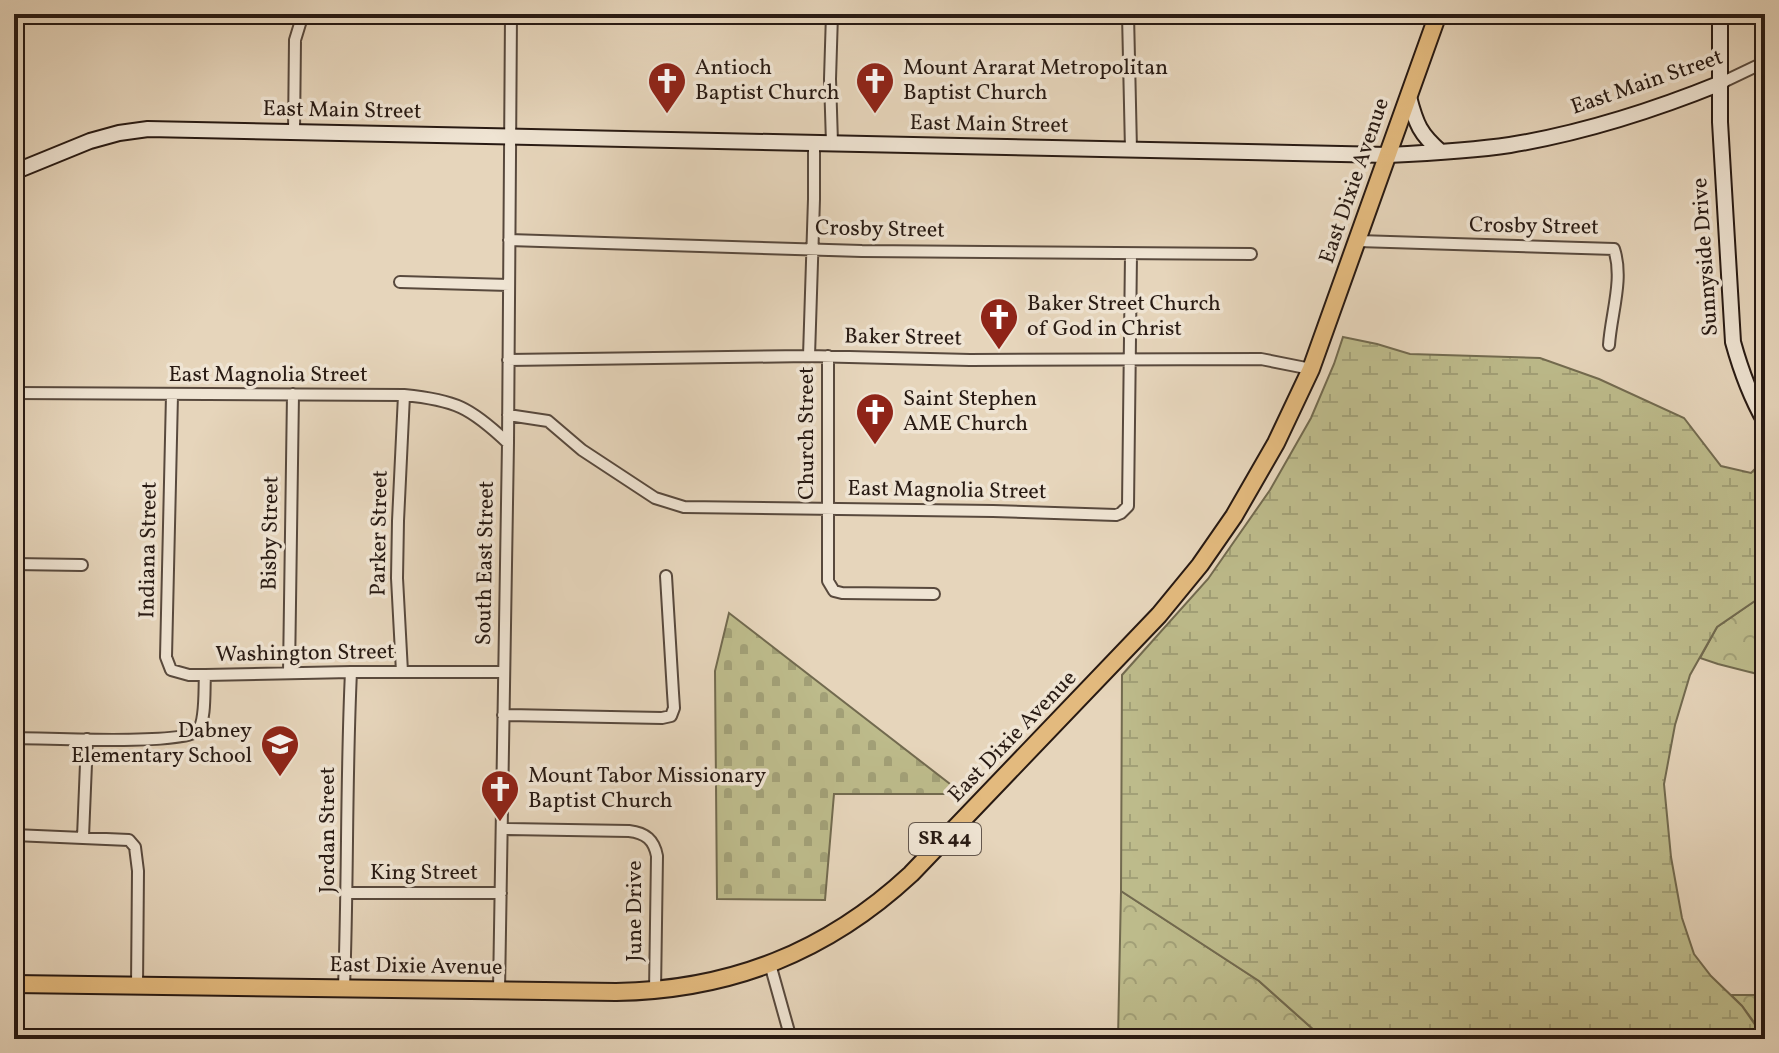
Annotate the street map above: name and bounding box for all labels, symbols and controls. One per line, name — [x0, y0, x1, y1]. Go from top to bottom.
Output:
street label: East Main Street — [1567, 42, 1727, 124]
place label: Antioch Baptist Church — [695, 53, 840, 109]
place label: Mount Ararat Metropolitan Baptist Church — [903, 53, 1168, 109]
church icon: Antioch Baptist Church — [646, 60, 688, 115]
church icon: Mount Ararat Metropolitan Baptist Church — [854, 60, 896, 115]
street label: East Main Street — [262, 94, 422, 128]
street label: East Dixie Avenue — [1312, 94, 1398, 268]
street label: East Main Street — [909, 108, 1069, 142]
street label: Sunnyside Drive — [1685, 177, 1727, 337]
street label: Crosby Street — [1469, 210, 1599, 244]
street label: Crosby Street — [815, 213, 945, 247]
place label: Baker Street Church of God in Christ — [1027, 289, 1221, 345]
church icon: Baker Street Church of God in Christ — [978, 296, 1020, 351]
street label: Baker Street — [844, 321, 963, 355]
street label: East Magnolia Street — [168, 360, 368, 391]
street label: Church Street — [792, 366, 823, 500]
place label: Saint Stephen AME Church — [903, 384, 1037, 440]
church icon: Saint Stephen AME Church — [854, 391, 896, 446]
street label: Parker Street — [363, 469, 397, 596]
street label: East Magnolia Street — [847, 474, 1047, 508]
street label: Bisby Street — [254, 475, 288, 591]
street label: South East Street — [469, 480, 503, 646]
street label: Indiana Street — [132, 481, 166, 619]
street label: Washington Street — [215, 637, 395, 671]
street label: East Dixie Avenue — [942, 664, 1084, 810]
place label: Dabney Elementary School — [71, 716, 252, 772]
school or university icon: Dabney Elementary School — [259, 723, 301, 778]
place label: Mount Tabor Missionary Baptist Church — [528, 761, 766, 817]
street label: Jordan Street — [313, 766, 344, 893]
church icon: Mount Tabor Missionary Baptist Church — [479, 768, 521, 823]
road number: SR 44 — [909, 823, 981, 855]
street label: King Street — [370, 858, 478, 889]
street label: June Drive — [620, 860, 651, 962]
street label: East Dixie Avenue — [329, 950, 503, 984]

